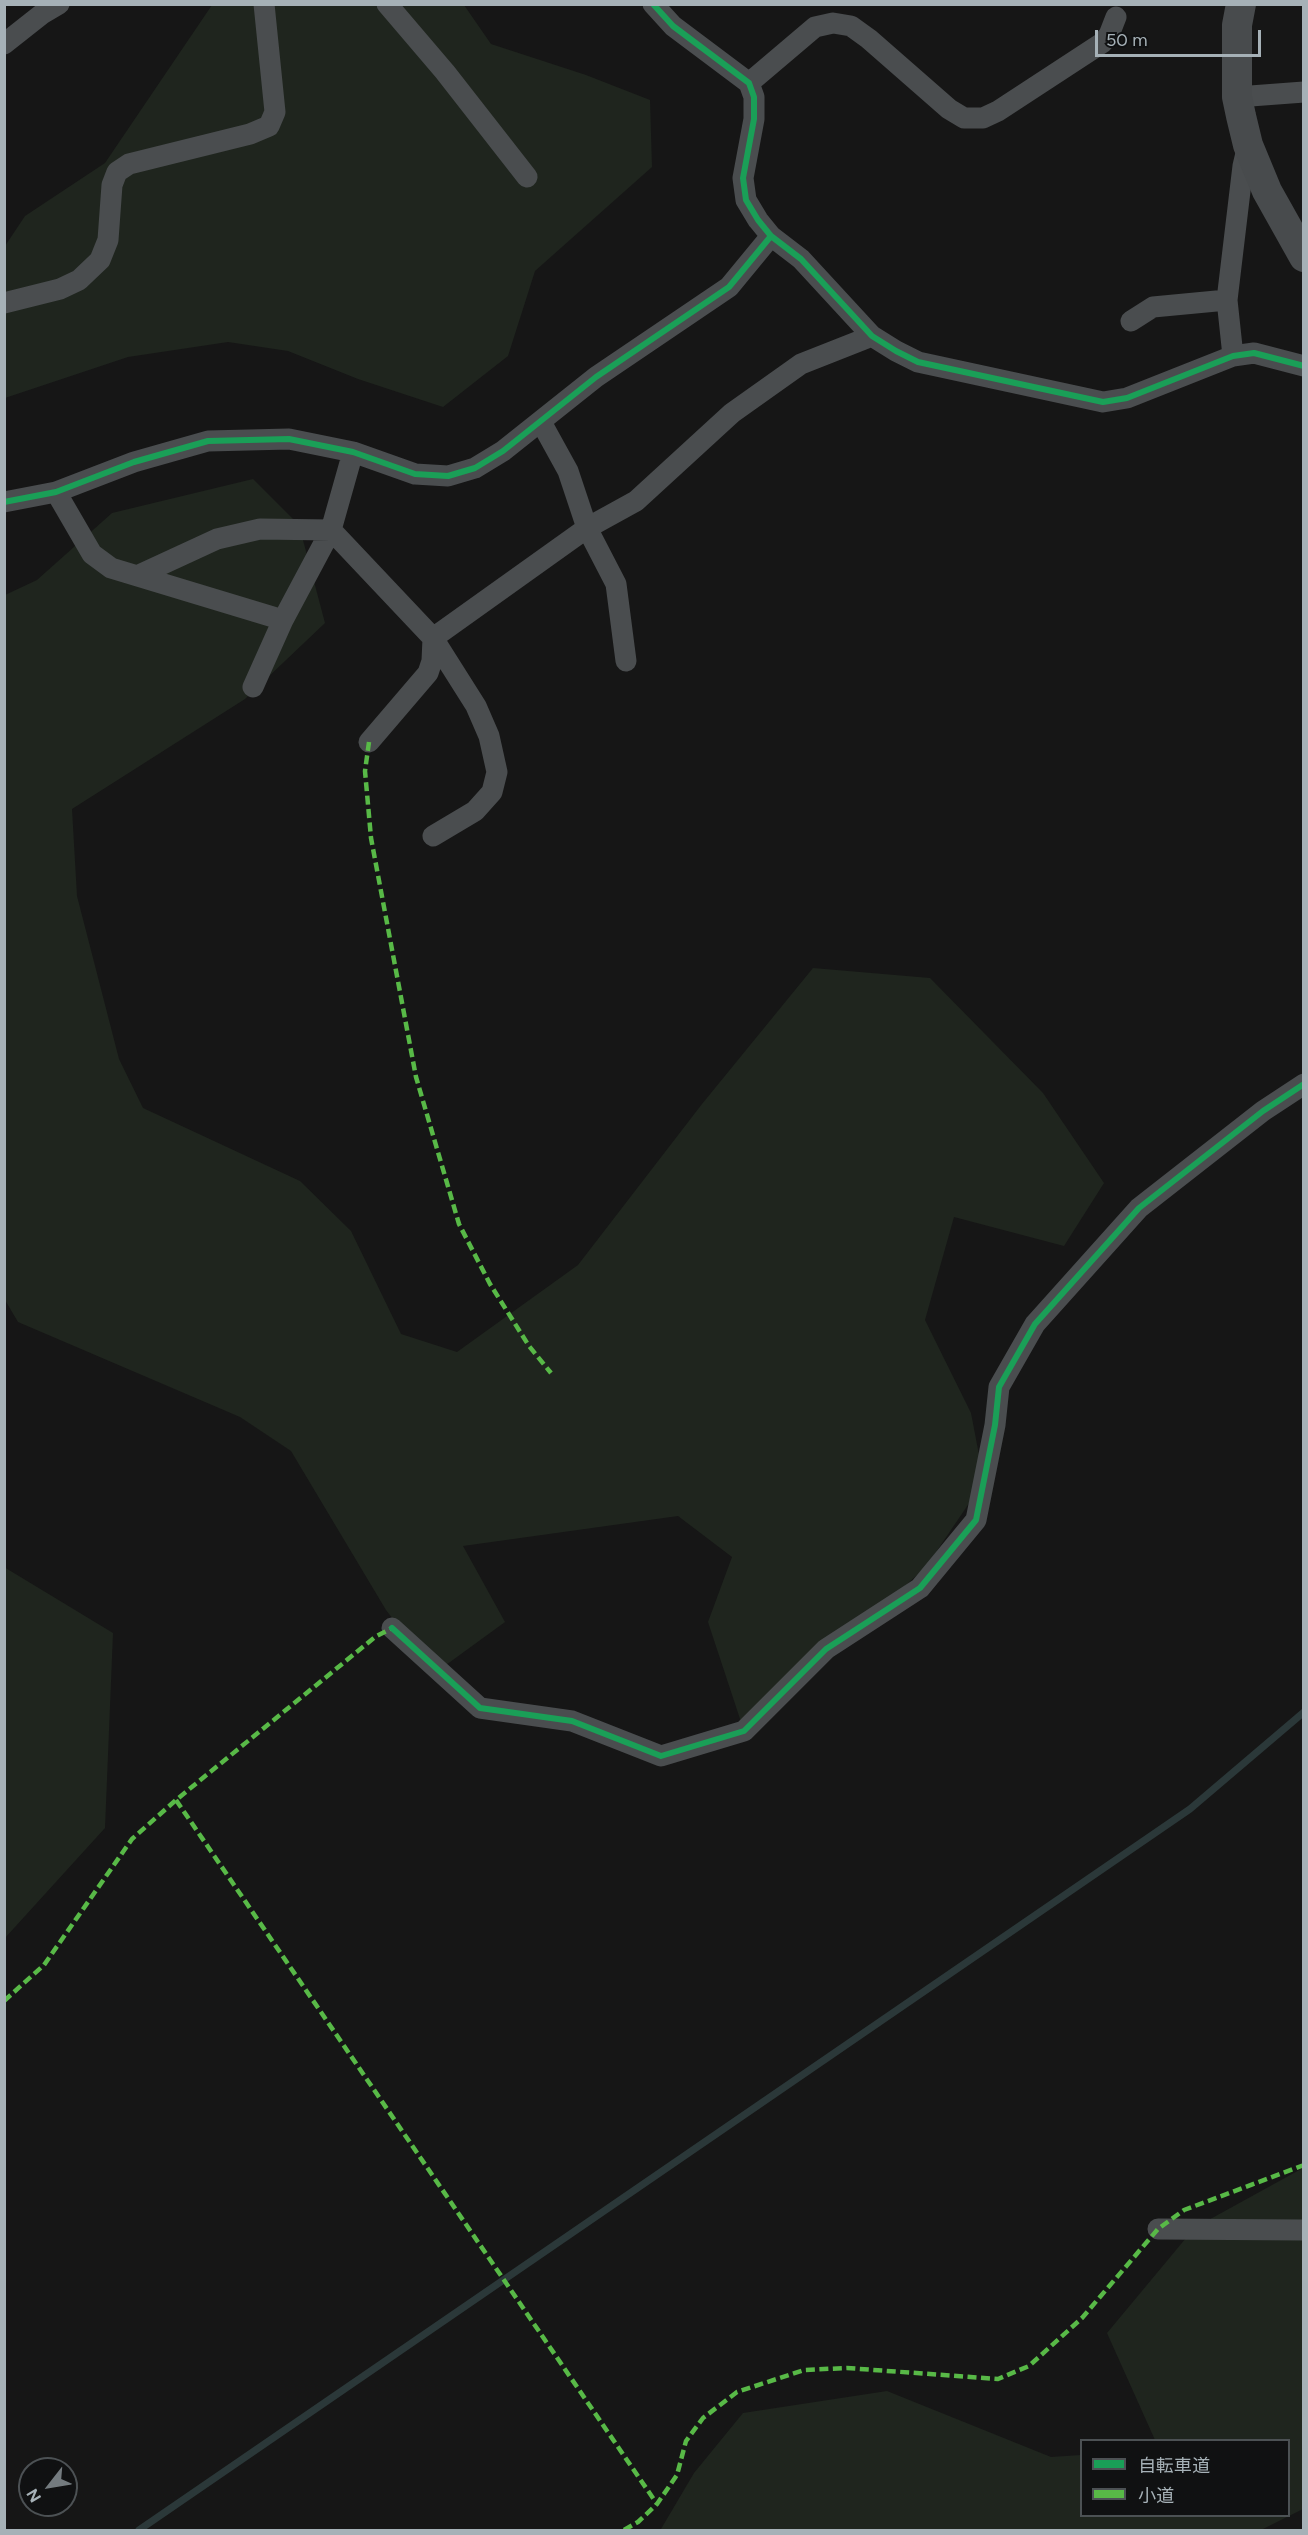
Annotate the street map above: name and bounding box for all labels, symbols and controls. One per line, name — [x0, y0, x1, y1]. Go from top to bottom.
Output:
scale bar — [1098, 18, 1264, 56]
text: 50 m — [1106, 29, 1148, 51]
legend — [1080, 2439, 1290, 2517]
text: 自転車道 — [1138, 2455, 1210, 2477]
north arrow — [18, 2457, 78, 2517]
text: N — [23, 2485, 45, 2506]
text: 小道 — [1138, 2485, 1174, 2507]

